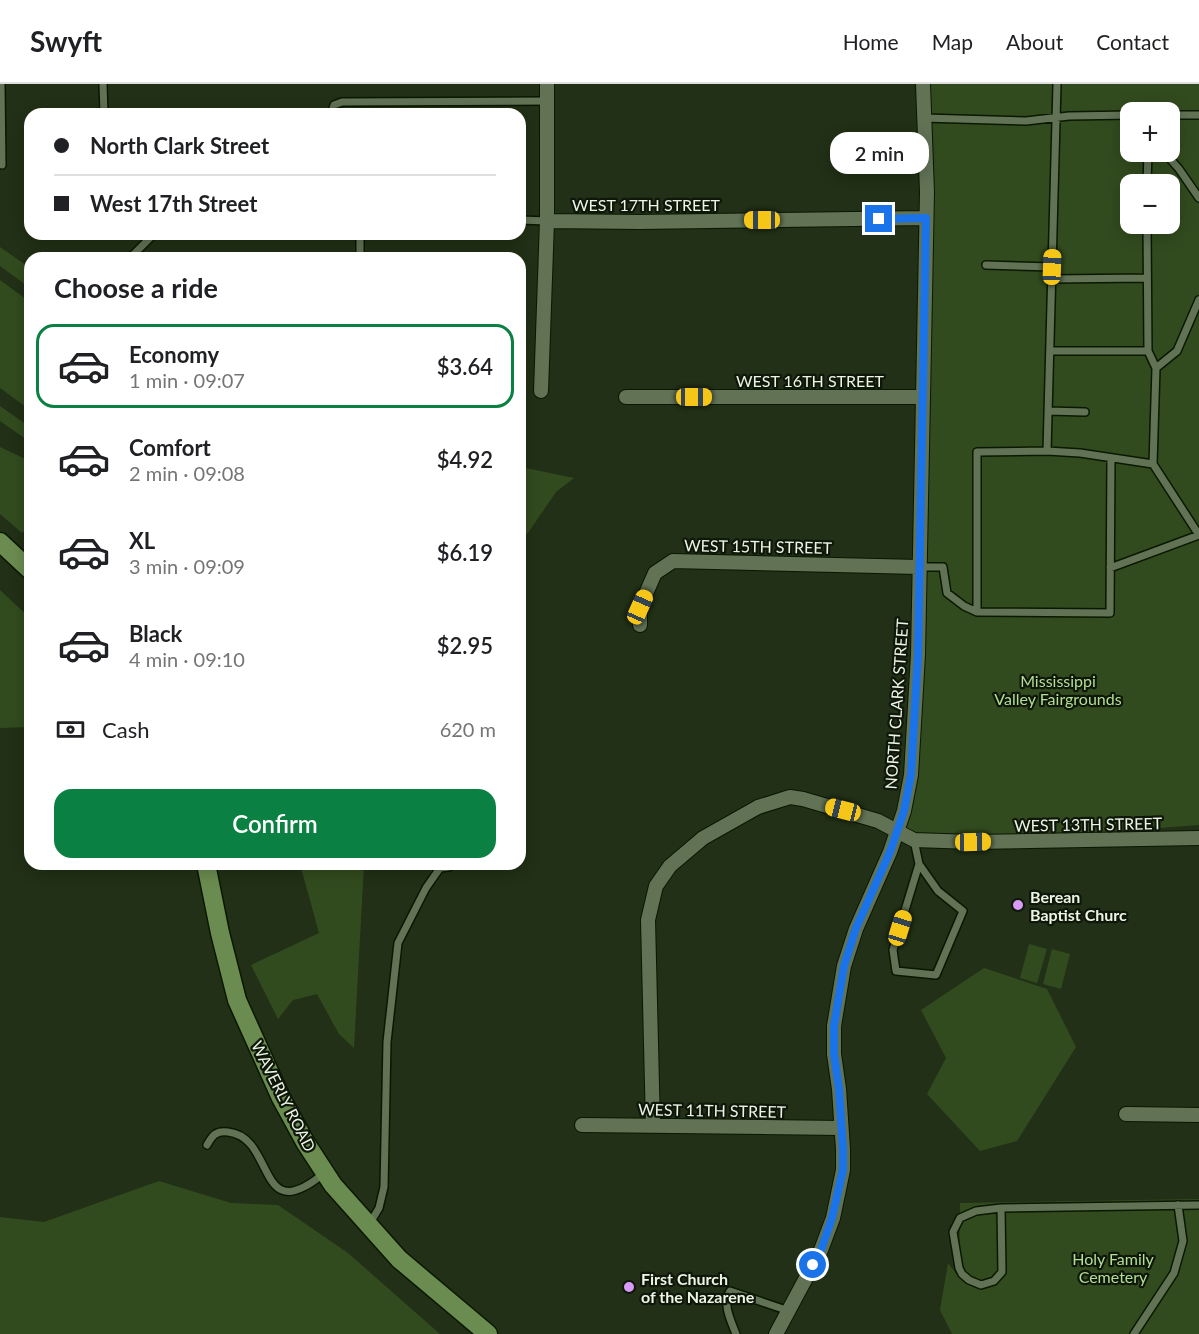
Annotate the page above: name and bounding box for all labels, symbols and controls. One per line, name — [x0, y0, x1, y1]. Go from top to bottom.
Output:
text: Swyft — [30, 24, 102, 58]
text: Home — [843, 29, 899, 54]
text: Map — [932, 29, 973, 54]
text: About — [1006, 29, 1063, 54]
text: Contact — [1096, 29, 1169, 54]
map controls — [1120, 102, 1180, 234]
button: + — [1120, 102, 1180, 162]
text: North Clark Street — [90, 132, 269, 159]
callout: 2 min — [830, 132, 928, 174]
text: 2 min — [855, 141, 904, 165]
button: − — [1120, 174, 1180, 234]
text: West 17th Street — [90, 190, 257, 217]
street label: WEST 17TH STREET — [572, 195, 721, 214]
route end — [865, 205, 892, 232]
car — [744, 211, 780, 229]
car — [1042, 249, 1062, 285]
text: Choose a ride — [54, 271, 218, 304]
icon: car — [57, 339, 111, 393]
text: Economy — [129, 341, 219, 368]
text: $3.64 — [437, 353, 493, 380]
text: 1 min · 09:07 — [129, 368, 245, 392]
street label: WEST 16TH STREET — [736, 371, 885, 390]
car — [676, 388, 712, 406]
icon: car — [57, 432, 111, 486]
text: Comfort — [129, 434, 211, 461]
text: $4.92 — [437, 446, 493, 473]
text: 2 min · 09:08 — [129, 461, 245, 485]
icon: car — [57, 525, 111, 579]
text: XL — [129, 527, 155, 554]
street label: WEST 15TH STREET — [684, 535, 833, 557]
text: $6.19 — [437, 539, 493, 566]
text: 3 min · 09:09 — [129, 554, 245, 578]
car — [624, 587, 656, 627]
icon: car — [57, 618, 111, 672]
street label: NORTH CLARK STREET — [881, 618, 911, 790]
text: Black — [129, 620, 182, 647]
text: $2.95 — [437, 632, 493, 659]
text: 4 min · 09:10 — [129, 647, 245, 671]
park label: Mississippi Valley Fairgrounds — [994, 671, 1122, 708]
icon: cash — [54, 713, 87, 746]
text: Cash — [102, 716, 149, 743]
text: 620 m — [440, 717, 496, 741]
button: Confirm — [54, 789, 496, 858]
car — [823, 797, 863, 823]
street label: WEST 13TH STREET — [1014, 813, 1163, 835]
car — [955, 833, 991, 851]
place label: Berean Baptist Churc — [1030, 887, 1127, 924]
marker: Berean Baptist Churc — [1011, 898, 1025, 912]
car — [886, 908, 914, 948]
street label: WAVERLY ROAD — [248, 1038, 320, 1154]
street label: WEST 11TH STREET — [638, 1099, 787, 1121]
park label: Holy Family Cemetery — [1072, 1249, 1155, 1286]
route start — [799, 1251, 826, 1278]
place label: First Church of the Nazarene — [641, 1269, 755, 1306]
marker: First Church of the Nazarene — [622, 1280, 636, 1294]

